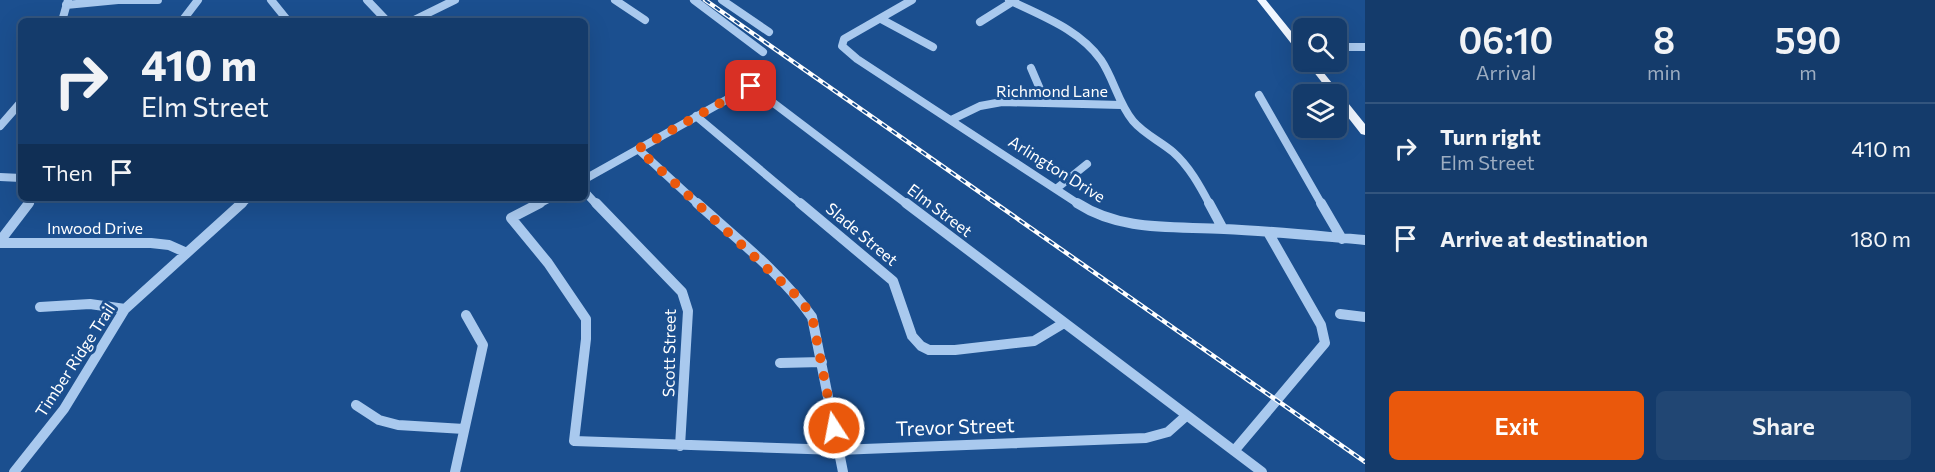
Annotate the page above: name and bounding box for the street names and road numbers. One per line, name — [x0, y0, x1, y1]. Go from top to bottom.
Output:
street label: Richmond Lane — [996, 81, 1108, 100]
street label: Arlington Drive — [1005, 131, 1109, 206]
street label: Elm Street — [904, 179, 977, 240]
street label: Slade Street — [823, 198, 902, 269]
street label: Inwood Drive — [47, 218, 143, 237]
street label: Timber Ridge Trail — [31, 299, 118, 420]
street label: Scott Street — [658, 308, 679, 397]
street label: Trevor Street — [895, 412, 1015, 440]

